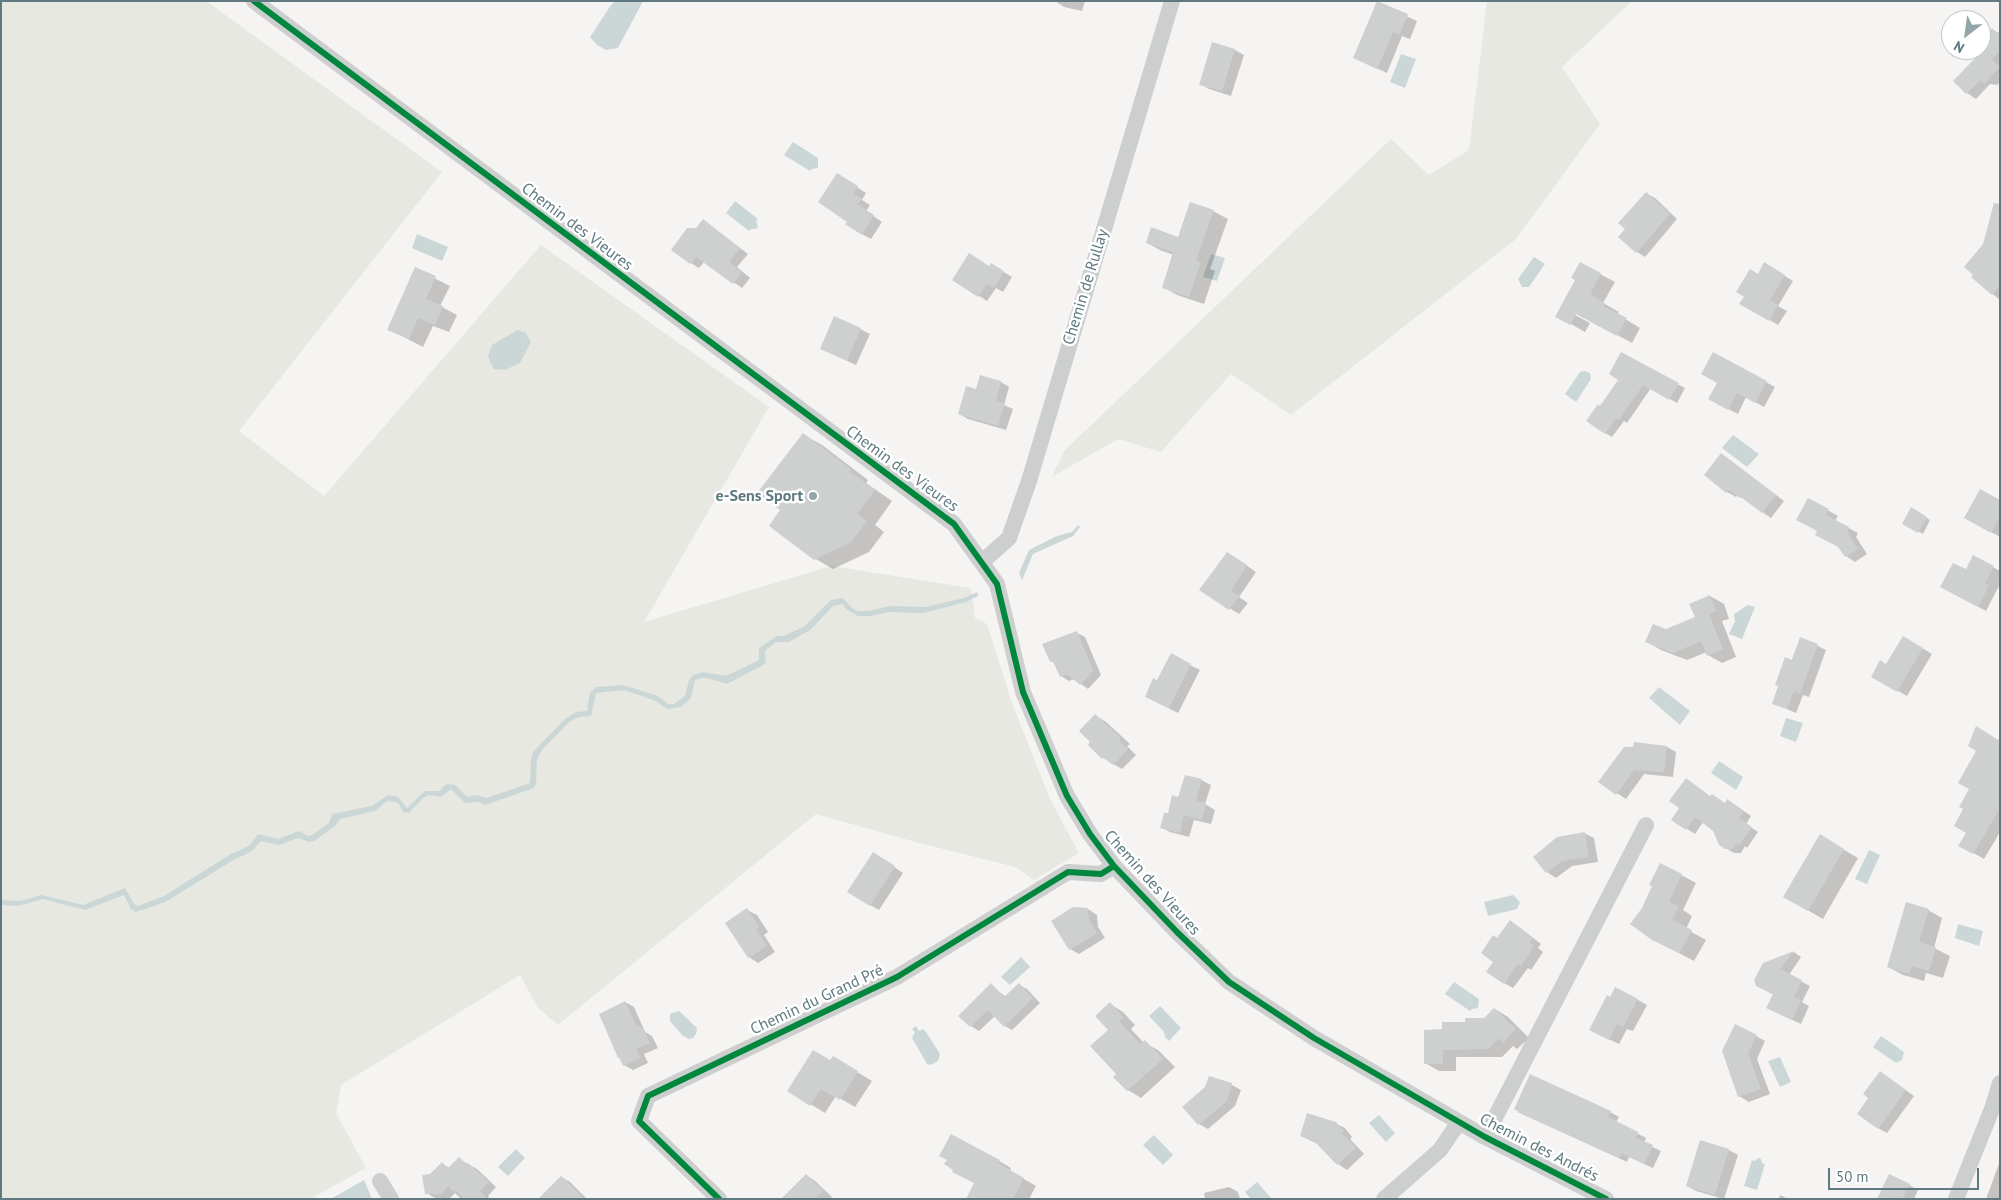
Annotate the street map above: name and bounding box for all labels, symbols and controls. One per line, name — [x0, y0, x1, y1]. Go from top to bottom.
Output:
north arrow — [1941, 10, 1991, 60]
text: N — [1951, 37, 1967, 57]
street label: Chemin des Vieures — [518, 179, 636, 275]
street label: Chemin de Rullay — [1059, 227, 1113, 347]
street label: Chemin des Vieures — [842, 422, 962, 516]
place label: e-Sens Sport — [716, 486, 803, 506]
marker: e-Sens Sport — [807, 490, 819, 502]
street label: Chemin des Vieures — [1100, 827, 1204, 939]
street label: Chemin du Grand Pré — [747, 961, 887, 1039]
street label: Chemin des Andrés — [1476, 1110, 1602, 1186]
scale bar — [1831, 1158, 1982, 1190]
text: 50 m — [1836, 1167, 1869, 1186]

